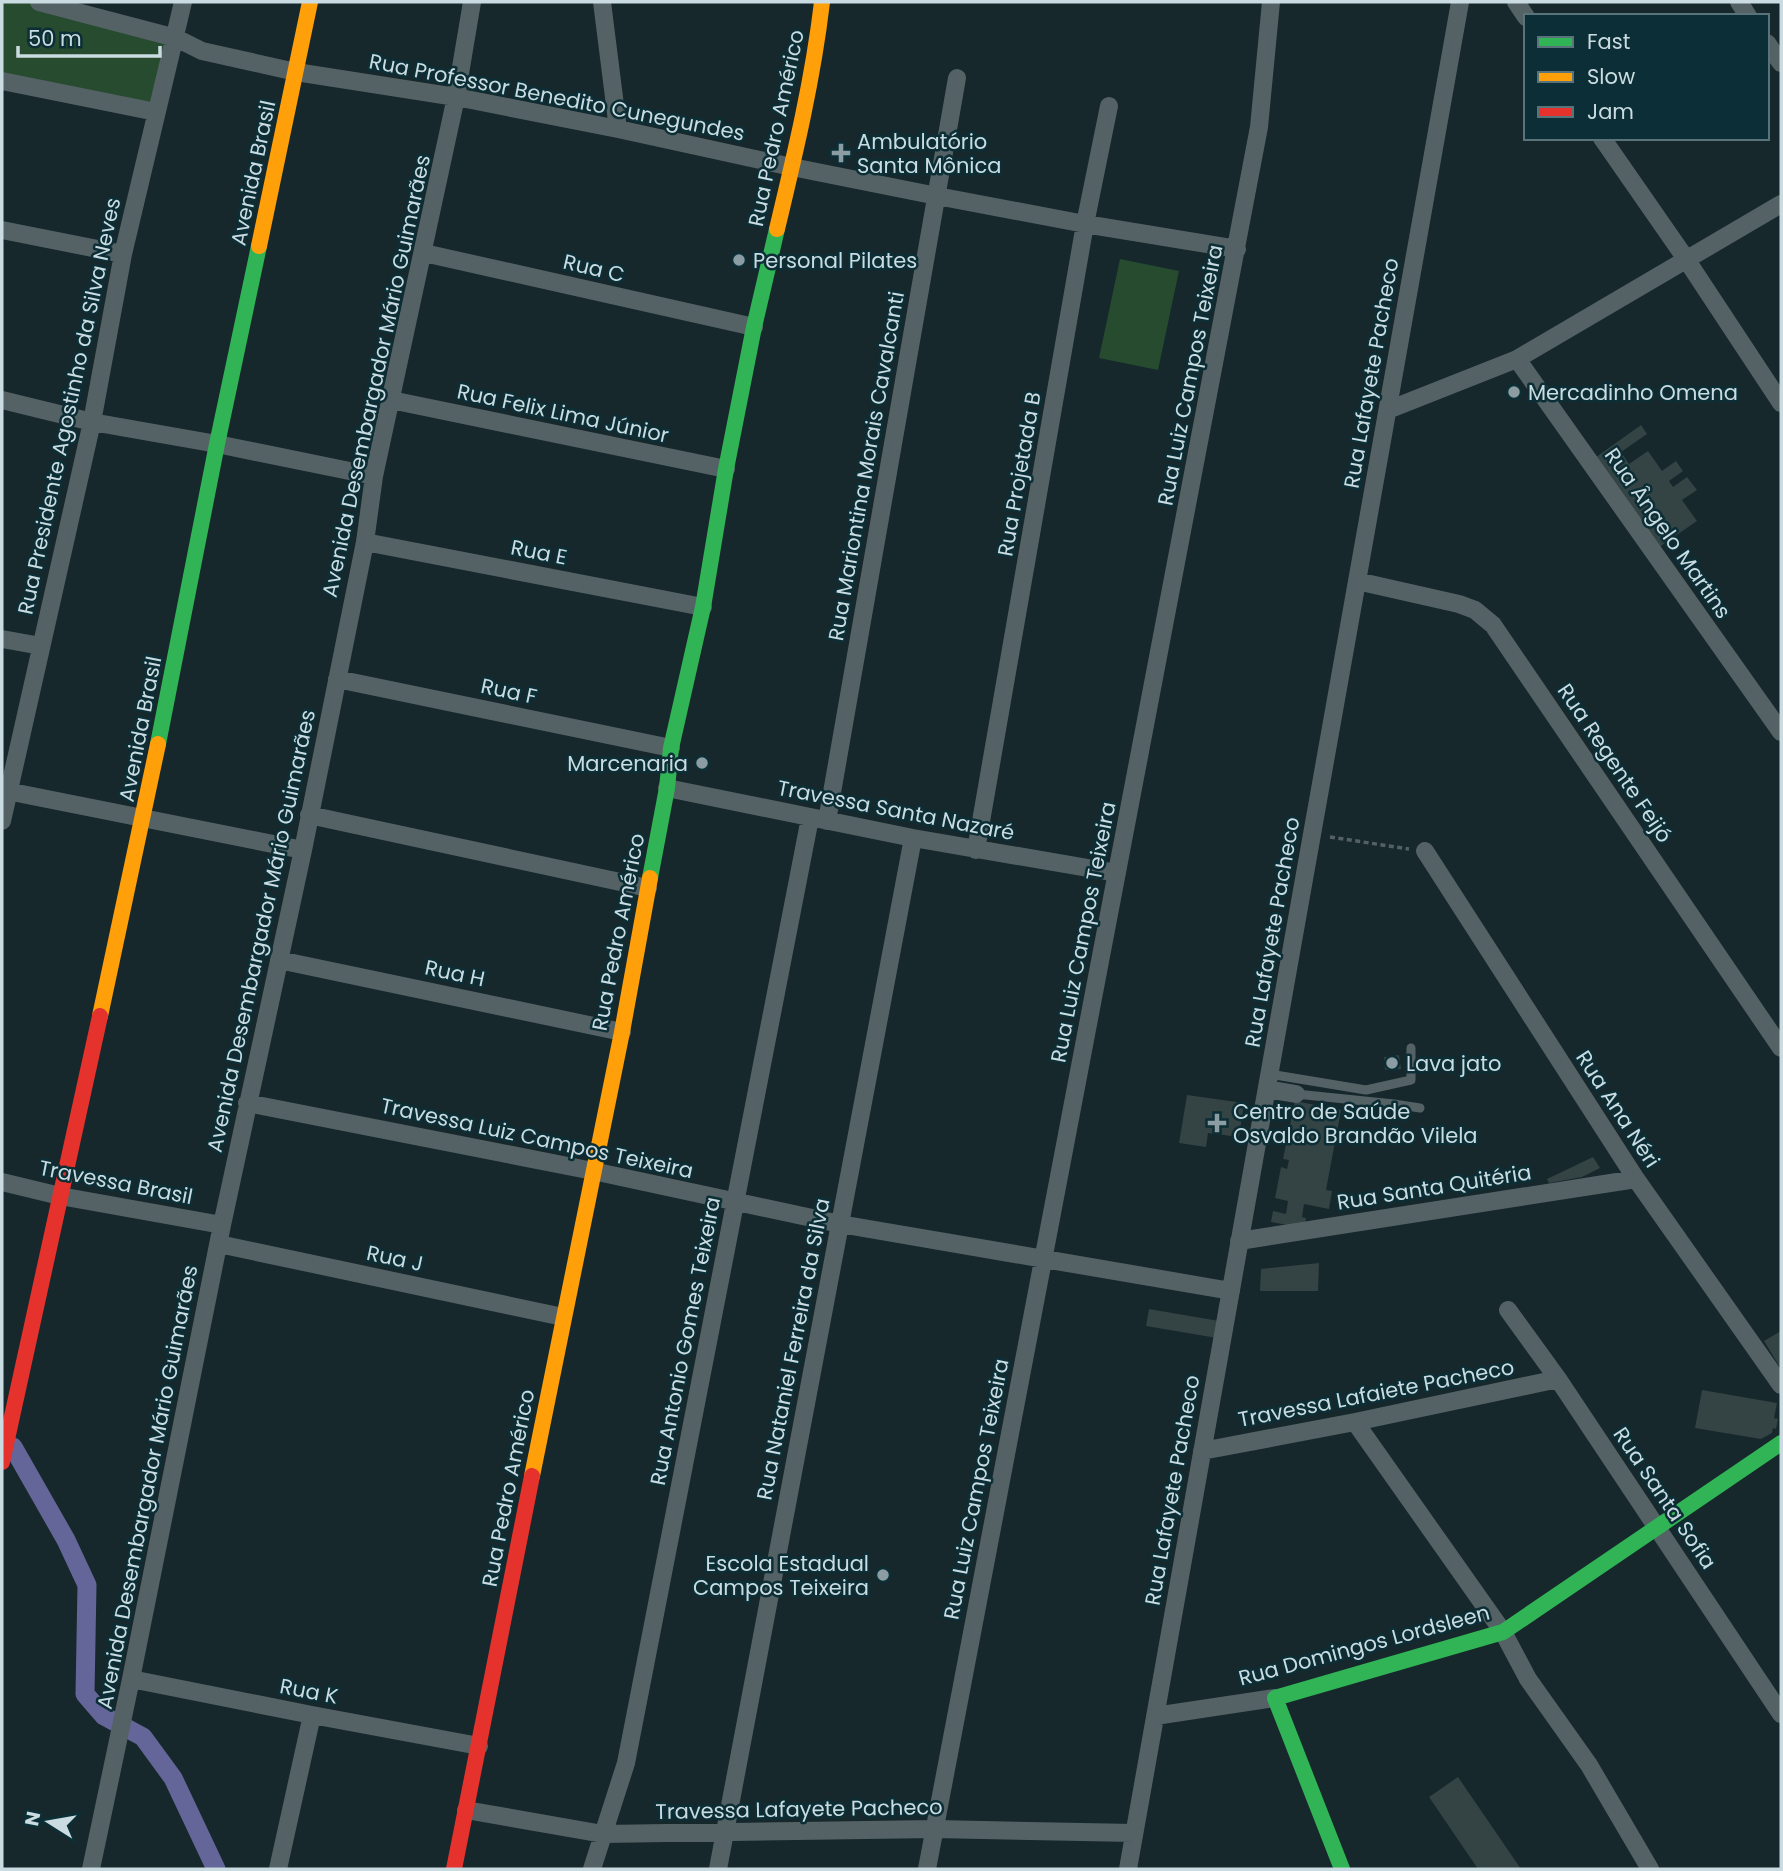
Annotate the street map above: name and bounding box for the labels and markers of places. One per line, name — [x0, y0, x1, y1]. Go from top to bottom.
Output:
place label: Ambulatório Santa Mônica — [857, 127, 1001, 180]
marker: Ambulatório Santa Mônica — [831, 143, 851, 163]
place label: Personal Pilates — [753, 246, 917, 275]
marker: Personal Pilates — [731, 252, 747, 268]
place label: Mercadinho Omena — [1528, 378, 1738, 407]
marker: Mercadinho Omena — [1506, 384, 1522, 400]
place label: Marcenaria — [567, 749, 688, 778]
marker: Marcenaria — [694, 755, 710, 771]
place label: Lava jato — [1406, 1049, 1501, 1078]
marker: Lava jato — [1384, 1055, 1400, 1071]
place label: Centro de Saúde Osvaldo Brandão Vilela — [1233, 1097, 1478, 1150]
marker: Centro de Saúde Osvaldo Brandão Vilela — [1207, 1113, 1227, 1133]
place label: Escola Estadual Campos Teixeira — [693, 1549, 869, 1602]
marker: Escola Estadual Campos Teixeira — [875, 1567, 891, 1583]

